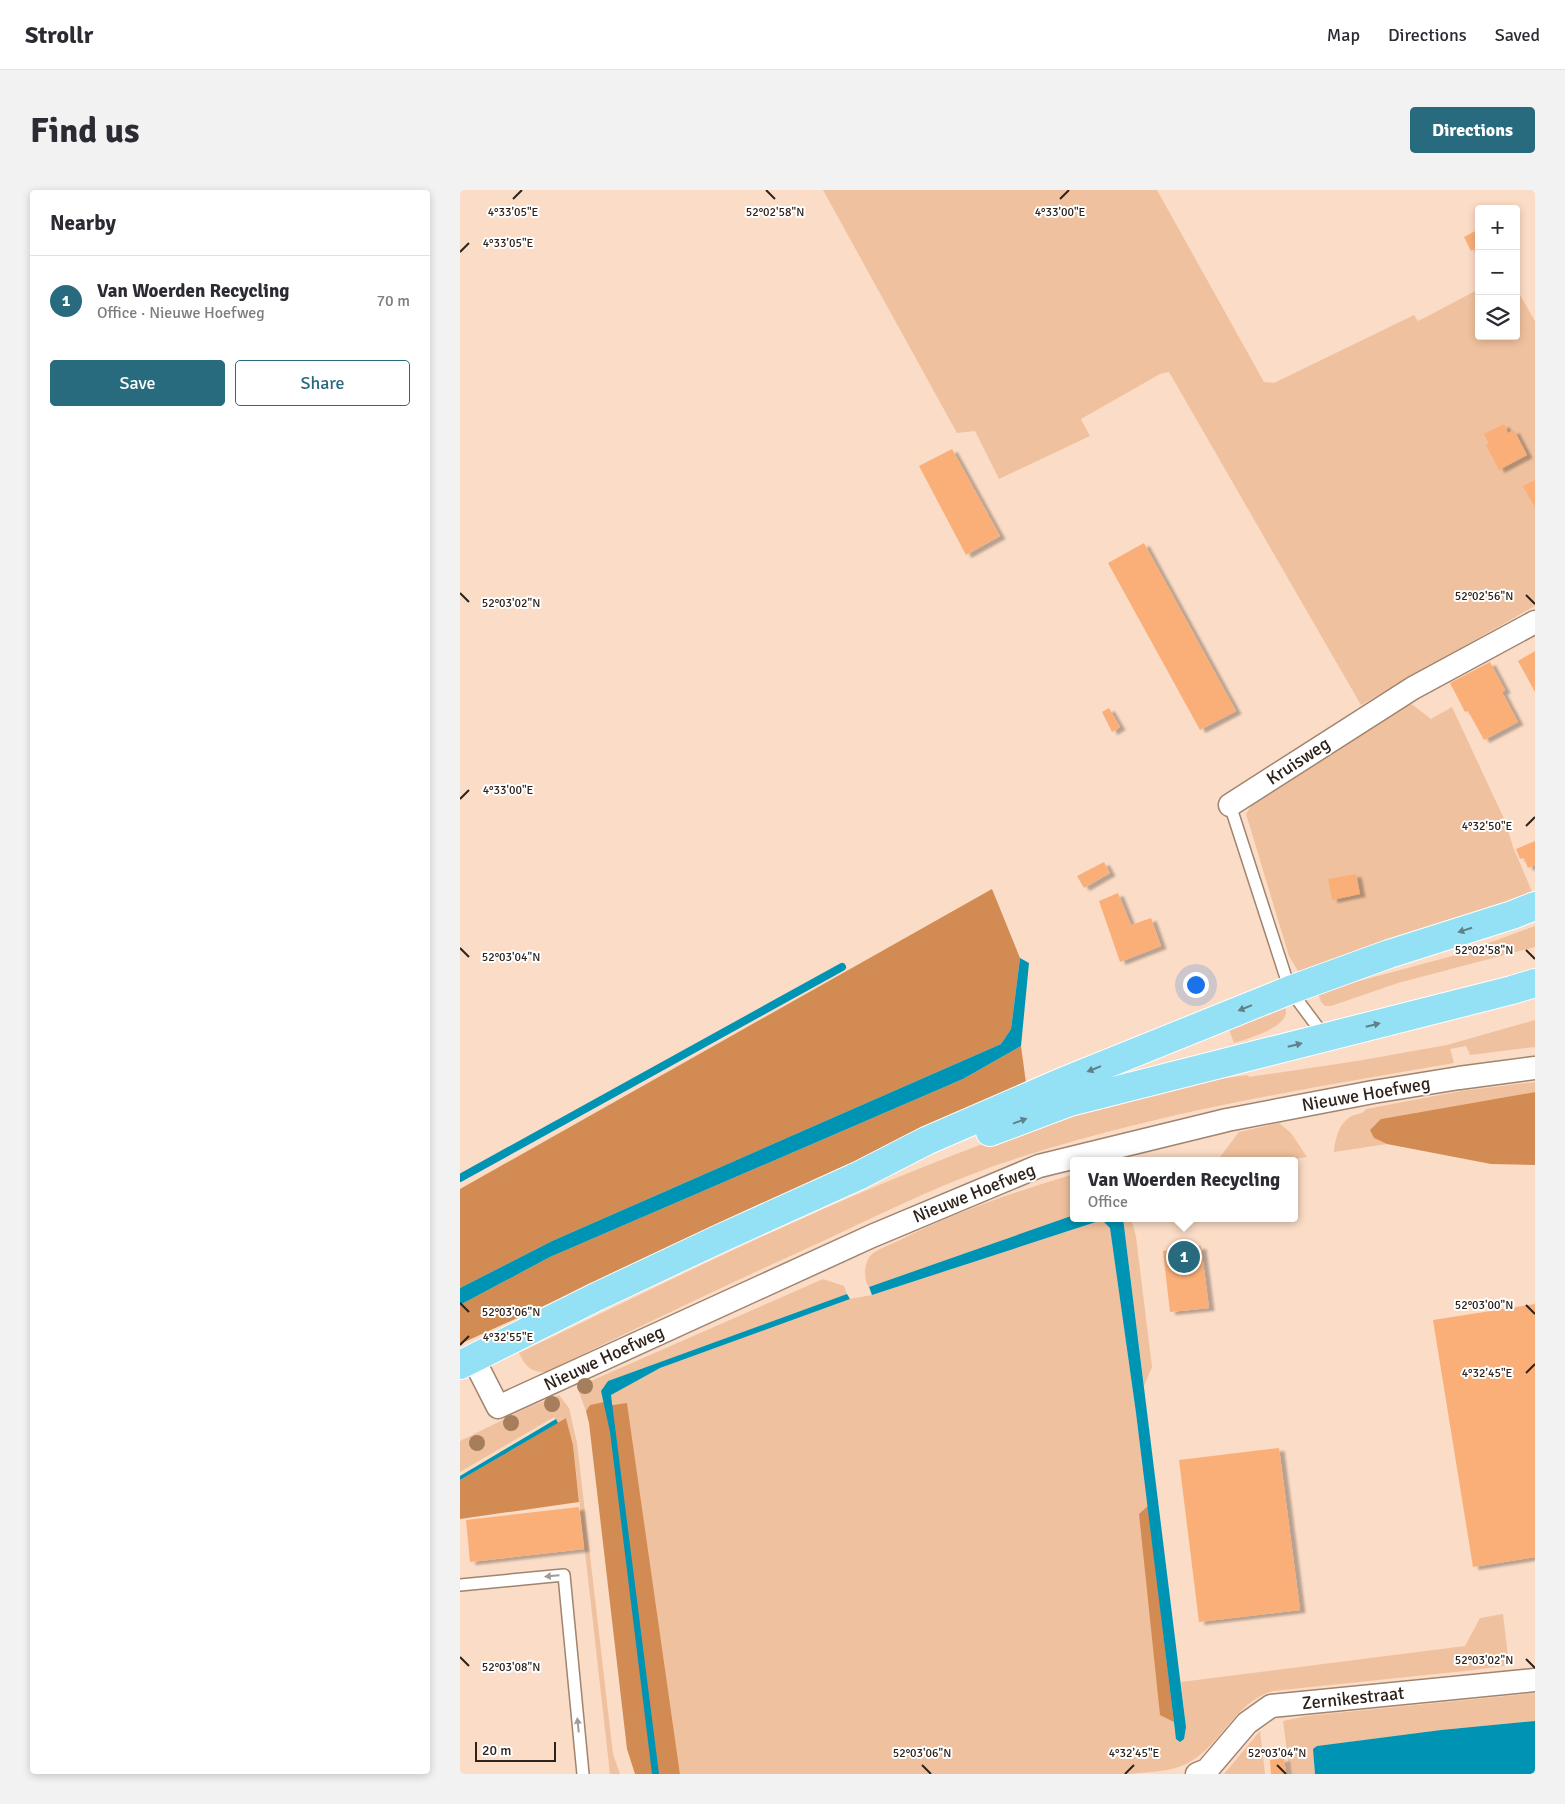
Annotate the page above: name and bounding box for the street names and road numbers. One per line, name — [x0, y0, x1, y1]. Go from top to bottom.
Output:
street label: Kruisweg — [1262, 732, 1334, 790]
street label: Nieuwe Hoefweg — [1300, 1072, 1432, 1116]
street label: Nieuwe Hoefweg — [910, 1158, 1038, 1228]
street label: Nieuwe Hoefweg — [540, 1321, 668, 1395]
street label: Zernikestraat — [1301, 1682, 1405, 1714]

